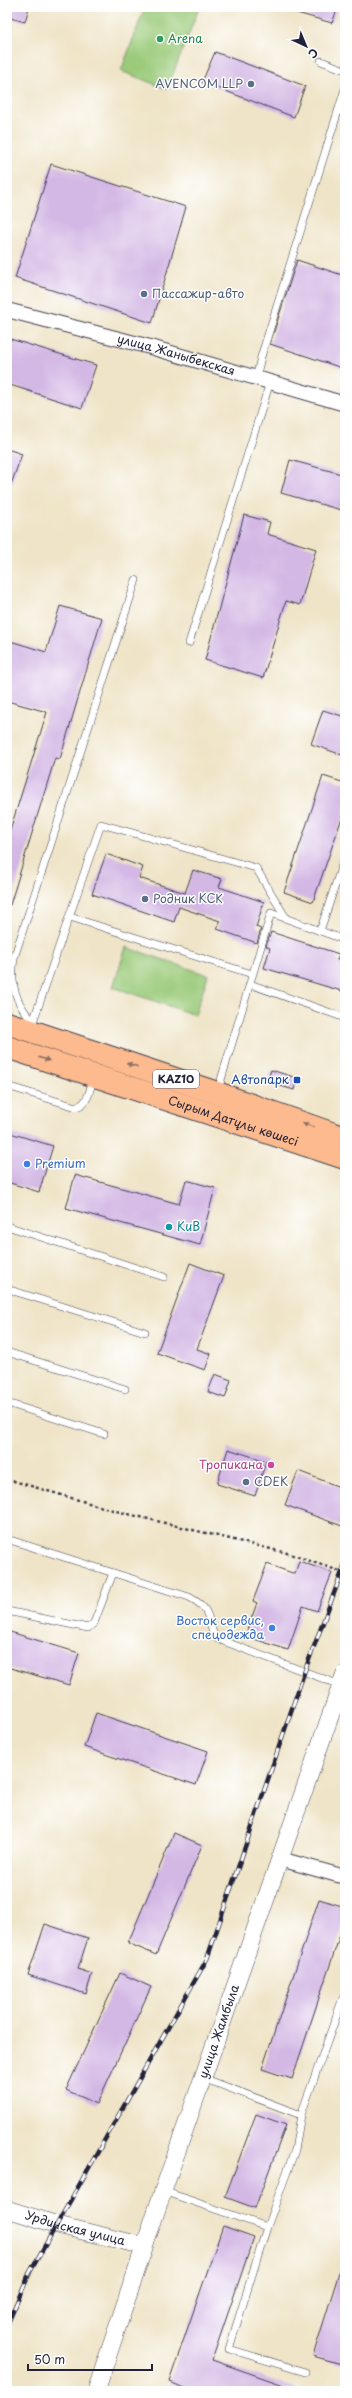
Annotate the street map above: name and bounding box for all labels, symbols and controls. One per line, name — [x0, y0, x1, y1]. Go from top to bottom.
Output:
north arrow — [286, 26, 326, 66]
place label: Arena — [168, 29, 203, 47]
marker: Arena — [155, 34, 165, 44]
text: С — [304, 45, 322, 63]
place label: AVENCOM LLP — [155, 74, 243, 92]
marker: AVENCOM LLP — [246, 79, 256, 89]
place label: Пассажир-авто — [152, 284, 245, 302]
marker: Пассажир-авто — [139, 289, 149, 299]
street label: улица Жаныбекская — [116, 329, 237, 379]
place label: Родник КСК — [153, 889, 223, 907]
marker: Родник КСК — [140, 894, 150, 904]
one-way arrow — [38, 1057, 50, 1063]
one-way arrow — [126, 1061, 138, 1067]
road number: KAZ10 — [153, 1070, 199, 1088]
place label: Автопарк — [231, 1070, 290, 1088]
marker: Автопарк — [292, 1075, 302, 1085]
street label: Сырым Датұлы көшесі — [166, 1091, 301, 1150]
one-way arrow — [302, 1122, 314, 1128]
place label: Premium — [35, 1154, 86, 1172]
marker: Premium — [22, 1159, 32, 1169]
place label: КиВ — [177, 1217, 200, 1235]
marker: КиВ — [164, 1222, 174, 1232]
place label: Тропикана — [199, 1455, 263, 1473]
marker: Тропикана — [266, 1460, 276, 1470]
place label: CDEK — [254, 1472, 288, 1490]
marker: CDEK — [241, 1477, 251, 1487]
place label: Восток сервис, спецодежда — [176, 1611, 264, 1643]
marker: Восток сервис, спецодежда — [267, 1623, 277, 1633]
street label: улица Жамбыла — [193, 1981, 243, 2080]
street label: Урдинская улица — [23, 2205, 128, 2249]
scale bar — [28, 2346, 152, 2372]
text: 50 m — [34, 2350, 65, 2368]

